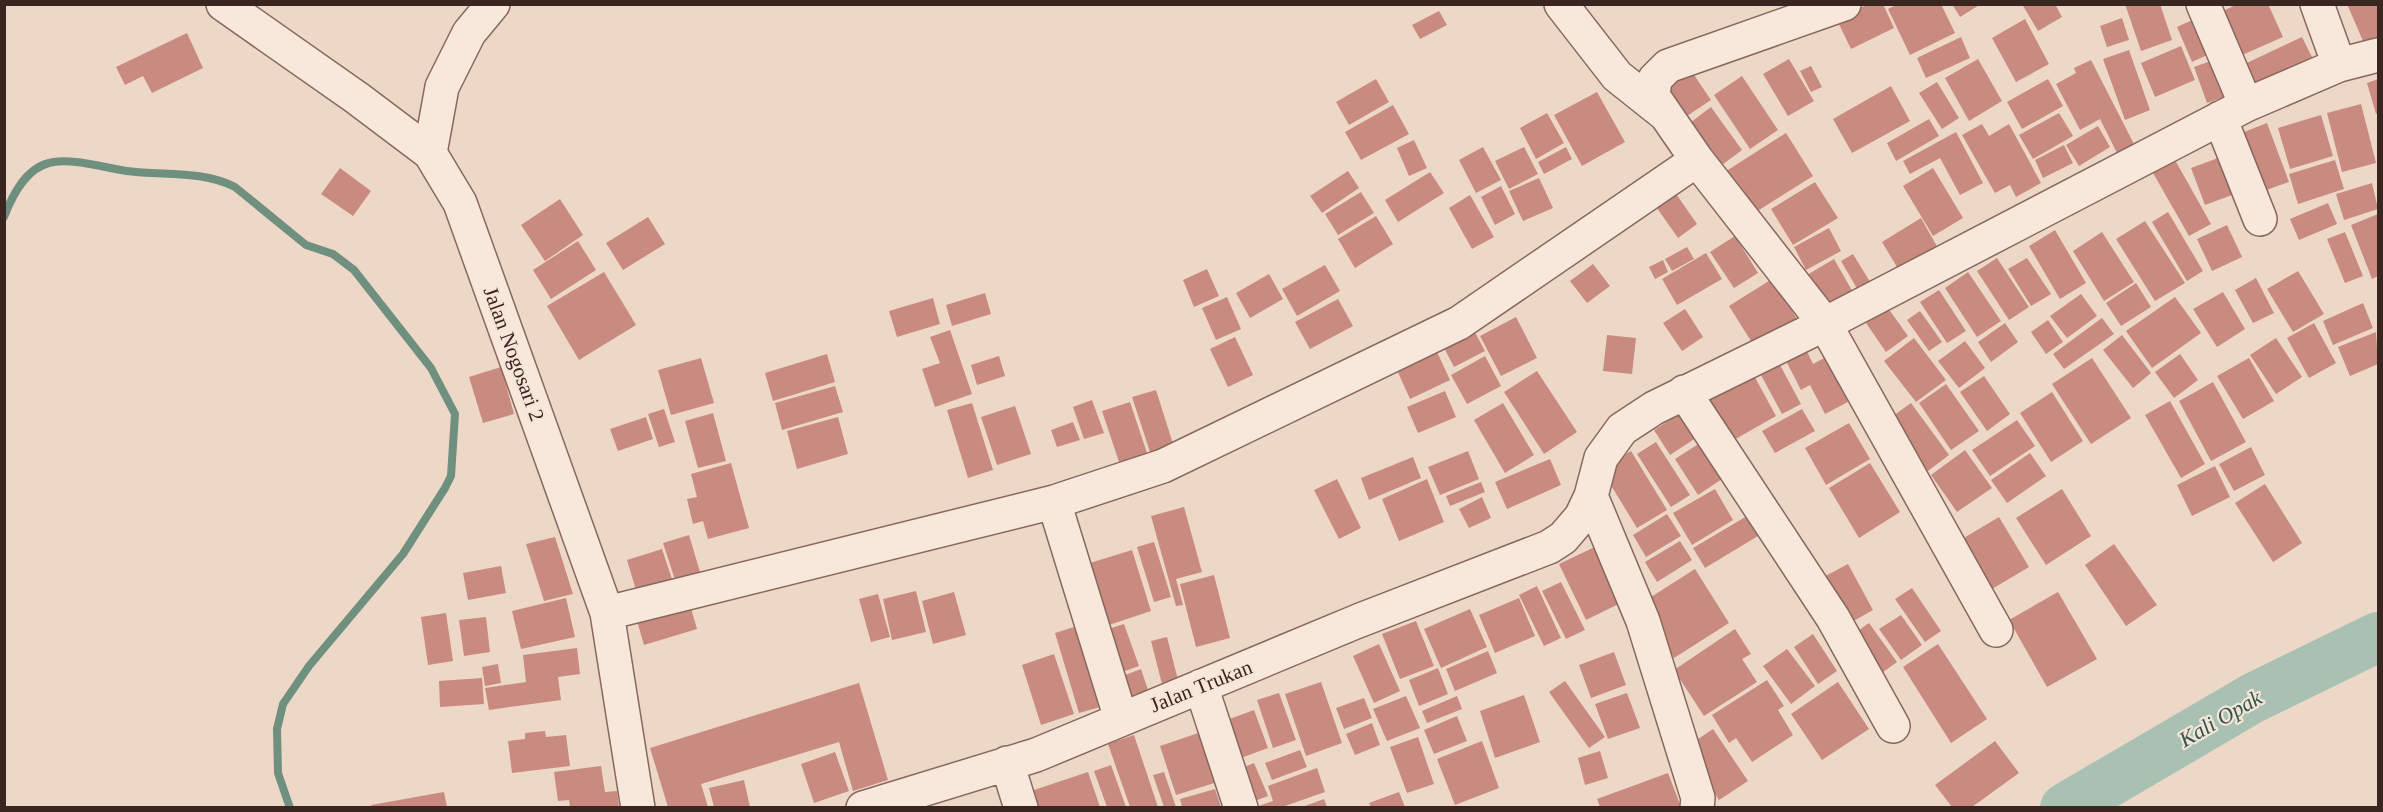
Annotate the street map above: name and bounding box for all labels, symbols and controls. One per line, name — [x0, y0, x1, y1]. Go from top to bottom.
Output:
street label: Jalan Nogosari 2 — [479, 284, 549, 424]
street label: Jalan Trukan — [1146, 654, 1256, 717]
water label: Kali Opak — [2174, 684, 2267, 753]

